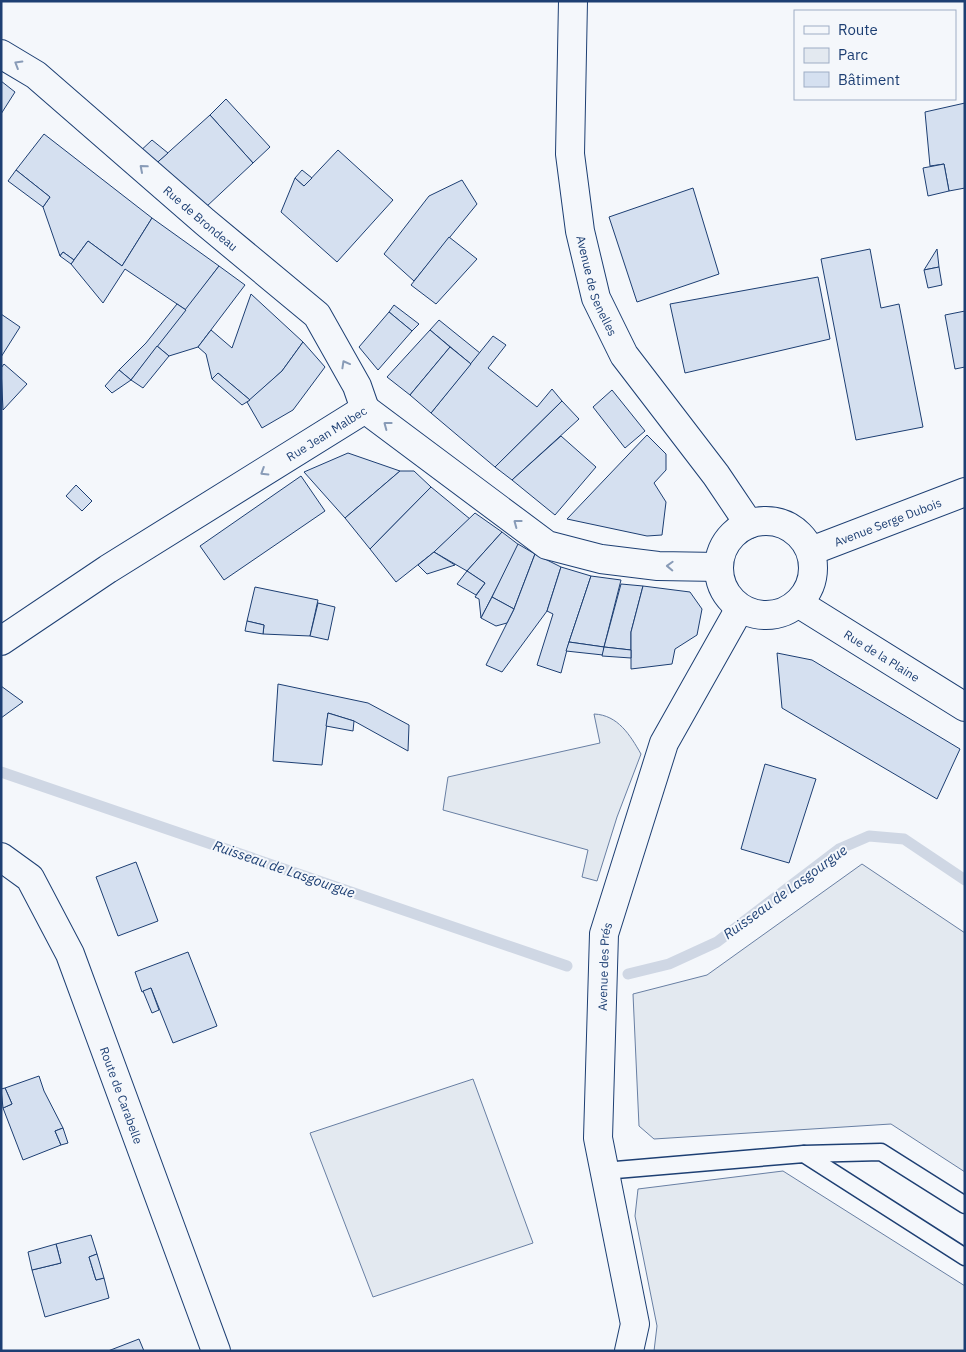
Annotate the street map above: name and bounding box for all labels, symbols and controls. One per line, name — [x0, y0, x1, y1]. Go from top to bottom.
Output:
legend — [794, 10, 956, 100]
text: Route — [838, 20, 878, 39]
text: Parc — [838, 45, 868, 64]
one-way arrow — [15, 61, 24, 71]
text: Bâtiment — [838, 70, 900, 89]
one-way arrow — [139, 165, 148, 174]
street label: Rue de Brondeau — [161, 182, 241, 254]
street label: Avenue de Senelles — [574, 234, 621, 338]
one-way arrow — [341, 361, 351, 370]
street label: Rue Jean Malbec — [283, 403, 369, 464]
one-way arrow — [384, 423, 393, 431]
one-way arrow — [261, 465, 270, 475]
street label: Avenue Serge Dubois — [832, 494, 944, 549]
one-way arrow — [513, 520, 523, 529]
one-way arrow — [666, 561, 674, 571]
street label: Rue de la Plaine — [841, 626, 923, 685]
water label: Ruisseau de Lasgourgue — [211, 836, 357, 902]
water label: Ruisseau de Lasgourgue — [719, 841, 851, 943]
street label: Avenue des Prés — [594, 920, 615, 1011]
street label: Route de Carabelle — [97, 1044, 147, 1146]

